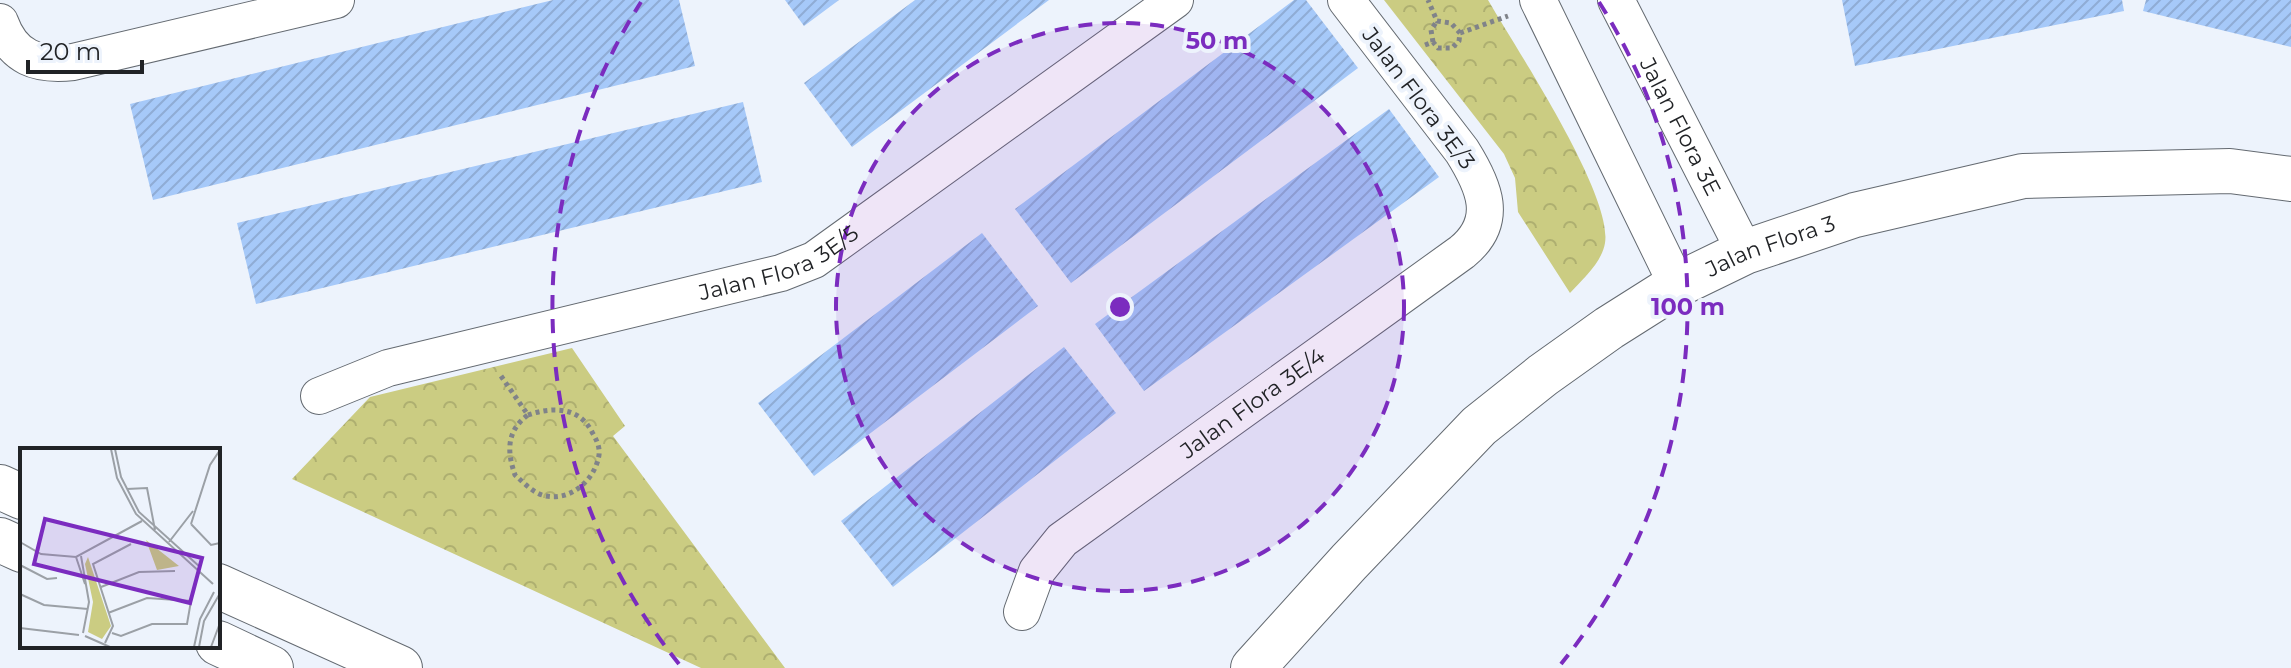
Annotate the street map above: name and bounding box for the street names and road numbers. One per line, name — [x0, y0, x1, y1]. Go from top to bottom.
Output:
street label: Jalan Flora 3E/3 — [1356, 21, 1481, 175]
street label: Jalan Flora 3E — [1633, 52, 1727, 200]
street label: Jalan Flora 3 — [1700, 210, 1839, 283]
street label: Jalan Flora 3E/5 — [695, 220, 864, 307]
street label: Jalan Flora 3E/4 — [1174, 342, 1330, 465]

